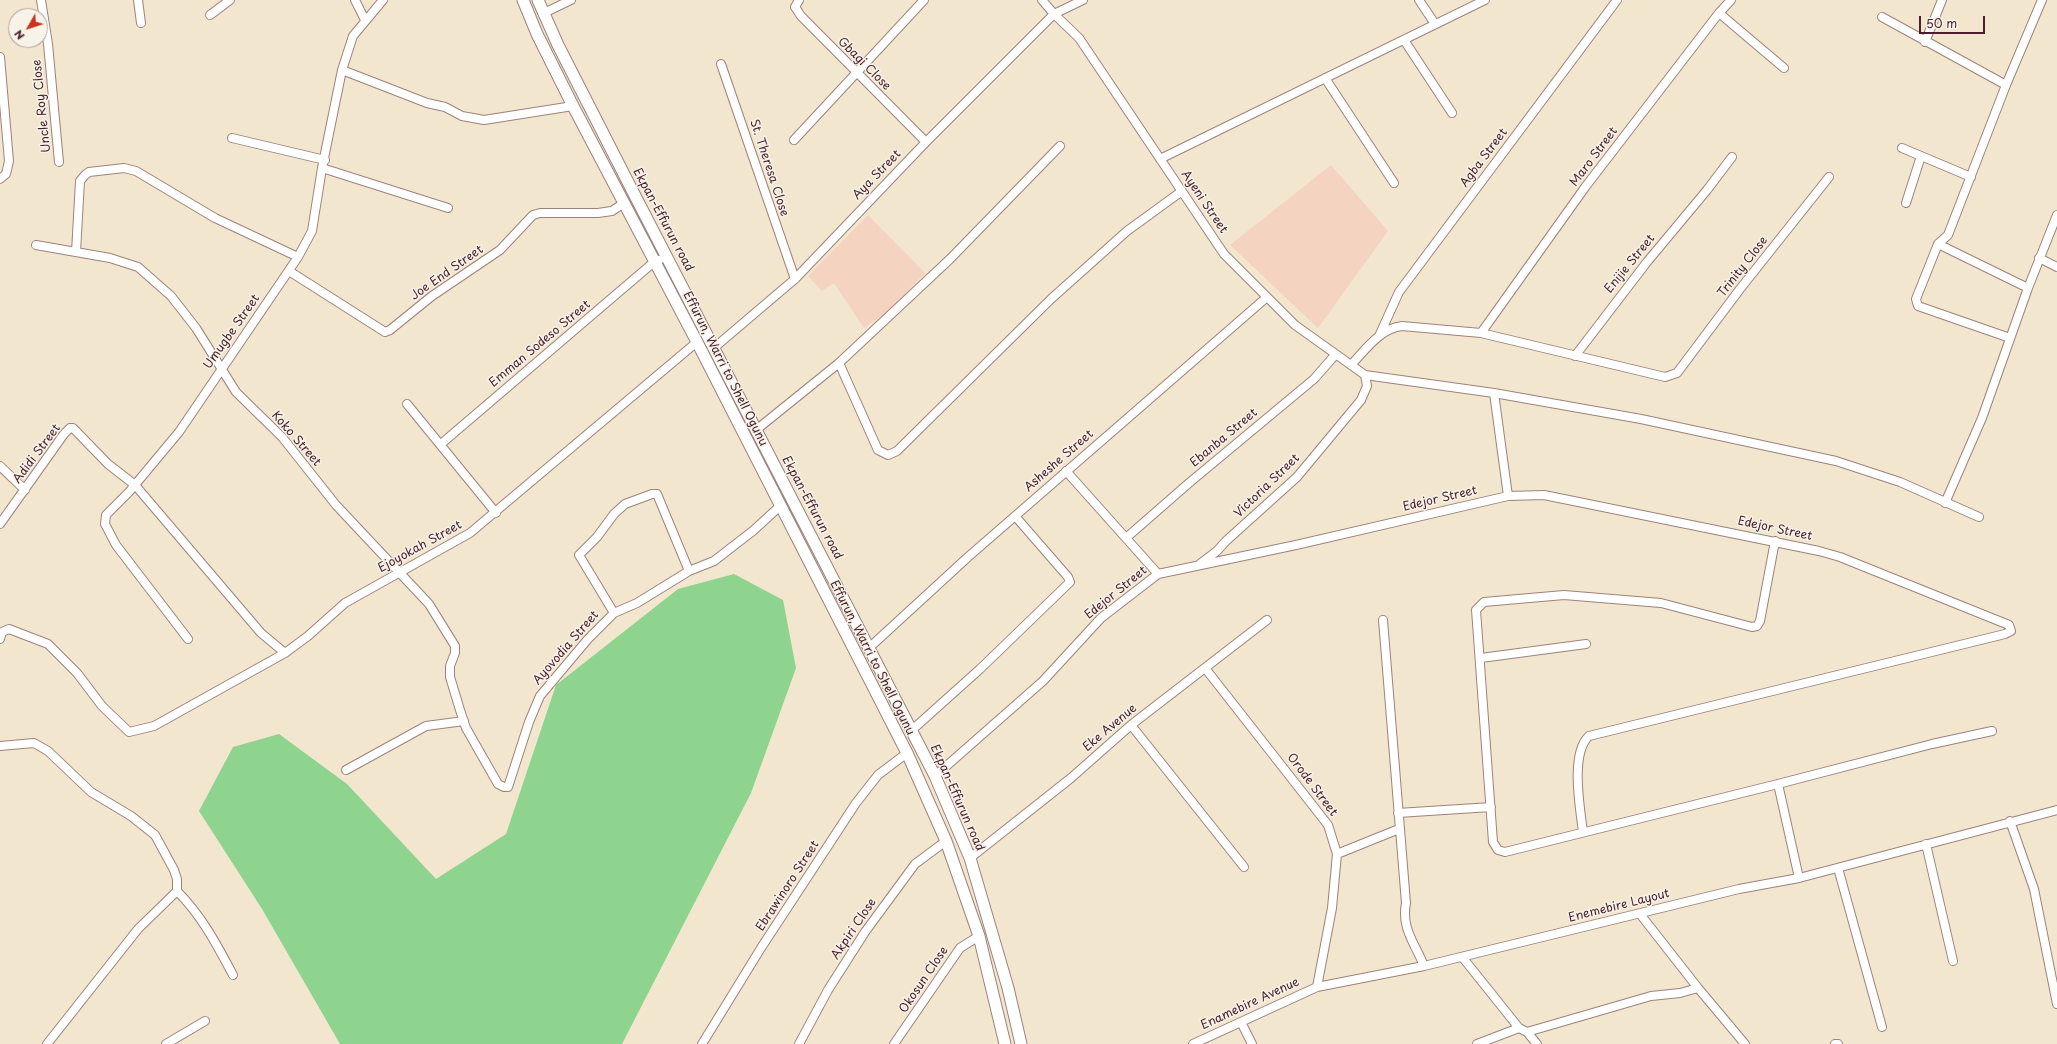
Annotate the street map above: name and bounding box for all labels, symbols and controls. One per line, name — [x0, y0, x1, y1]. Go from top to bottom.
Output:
north arrow — [8, 8, 48, 48]
scale bar — [1921, 8, 1987, 34]
text: 50 m — [1926, 14, 1957, 32]
text: N — [10, 27, 28, 44]
street label: Gbagi Close — [834, 34, 894, 94]
street label: Uncle Roy Close — [30, 59, 54, 153]
street label: St. Theresa Close — [747, 118, 791, 218]
street label: Maro Street — [1567, 125, 1621, 189]
street label: Agba Street — [1457, 126, 1511, 190]
street label: Aya Street — [850, 147, 904, 203]
street label: Ekpan-Effurun road — [630, 166, 696, 274]
street label: Ayeni Street — [1178, 168, 1230, 236]
street label: Enijie Street — [1602, 232, 1658, 296]
street label: Trinity Close — [1715, 234, 1771, 300]
street label: Joe End Street — [408, 243, 486, 303]
street label: Effurun, Warri to Shell Ogunu — [680, 289, 770, 449]
street label: Umugbe Street — [201, 292, 263, 372]
street label: Emman Sodeso Street — [487, 298, 593, 390]
street label: Ebanba Street — [1187, 406, 1261, 470]
street label: Koko Street — [268, 409, 324, 469]
street label: Adidi Street — [10, 422, 64, 486]
street label: Asheshe Street — [1022, 427, 1096, 495]
street label: Victoria Street — [1231, 451, 1303, 521]
street label: Ekpan-Effurun road — [779, 454, 845, 562]
street label: Edejor Street — [1402, 483, 1478, 515]
street label: Edejor Street — [1736, 514, 1814, 544]
street label: Ejoyokah Street — [376, 518, 464, 576]
street label: Edejor Street — [1082, 564, 1150, 622]
street label: Effurun, Warri to Shell Ogunu — [827, 578, 917, 738]
street label: Ayovodia Street — [530, 608, 602, 688]
street label: Eke Avenue — [1080, 701, 1140, 755]
street label: Ekpan-Effurun road — [927, 743, 987, 853]
street label: Orode Street — [1284, 751, 1340, 819]
street label: Ebrawinoro Street — [753, 838, 823, 934]
street label: Enemebire Layout — [1567, 886, 1671, 926]
street label: Akpiri Close — [828, 896, 880, 962]
street label: Okosun Close — [897, 944, 951, 1016]
street label: Enamebire Avenue — [1198, 975, 1302, 1033]

